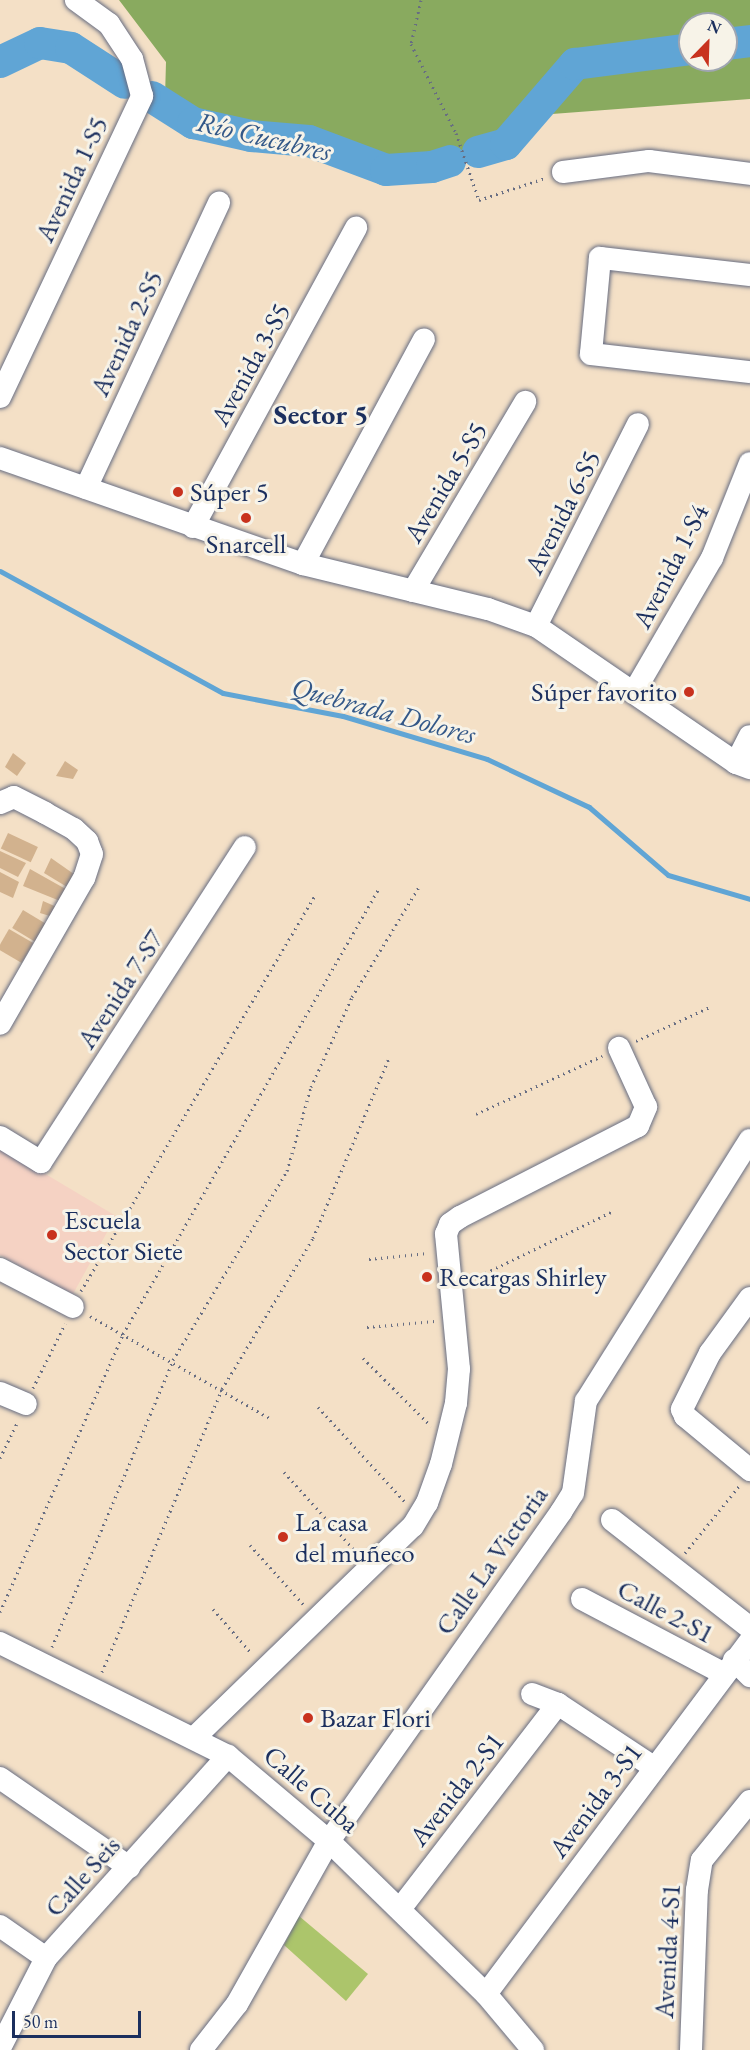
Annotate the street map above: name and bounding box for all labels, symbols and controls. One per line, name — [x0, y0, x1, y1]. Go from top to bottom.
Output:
north arrow — [678, 12, 738, 72]
text: N — [704, 15, 725, 39]
water label: Río Cucubres — [193, 104, 335, 168]
street label: Avenida 1-S5 — [28, 111, 114, 247]
street label: Avenida 2-S5 — [83, 265, 169, 401]
street label: Avenida 3-S5 — [203, 297, 297, 431]
district label: Sector 5 — [274, 397, 368, 431]
street label: Avenida 5-S5 — [396, 416, 494, 548]
street label: Avenida 6-S5 — [517, 444, 607, 580]
place label: Súper 5 — [190, 476, 269, 508]
marker: Súper 5 — [171, 485, 185, 499]
street label: Avenida 1-S4 — [625, 498, 715, 634]
marker: Snarcell — [239, 511, 253, 525]
place label: Snarcell — [206, 528, 286, 560]
water label: Quebrada Dolores — [288, 669, 480, 751]
place label: Súper favorito — [531, 676, 677, 708]
marker: Súper favorito — [682, 685, 696, 699]
street label: Avenida 7-S7 — [70, 924, 170, 1054]
place label: Escuela Sector Siete — [64, 1203, 183, 1266]
marker: Escuela Sector Siete — [45, 1228, 59, 1242]
place label: Recargas Shirley — [439, 1261, 606, 1293]
marker: Recargas Shirley — [420, 1270, 434, 1284]
street label: Calle La Victoria — [428, 1479, 554, 1641]
place label: La casa del muñeco — [295, 1505, 415, 1568]
marker: La casa del muñeco — [276, 1530, 290, 1544]
street label: Calle 2-S1 — [612, 1572, 720, 1650]
place label: Bazar Flori — [320, 1702, 431, 1734]
marker: Bazar Flori — [301, 1711, 315, 1725]
street label: Avenida 2-S1 — [402, 1726, 510, 1852]
street label: Avenida 3-S1 — [541, 1736, 649, 1864]
street label: Calle Cuba — [257, 1739, 367, 1839]
street label: Calle Seis — [37, 1829, 127, 1923]
street label: Avenida 4-S1 — [647, 1883, 687, 2019]
scale bar — [15, 1999, 144, 2037]
text: 50 m — [23, 2010, 58, 2033]

